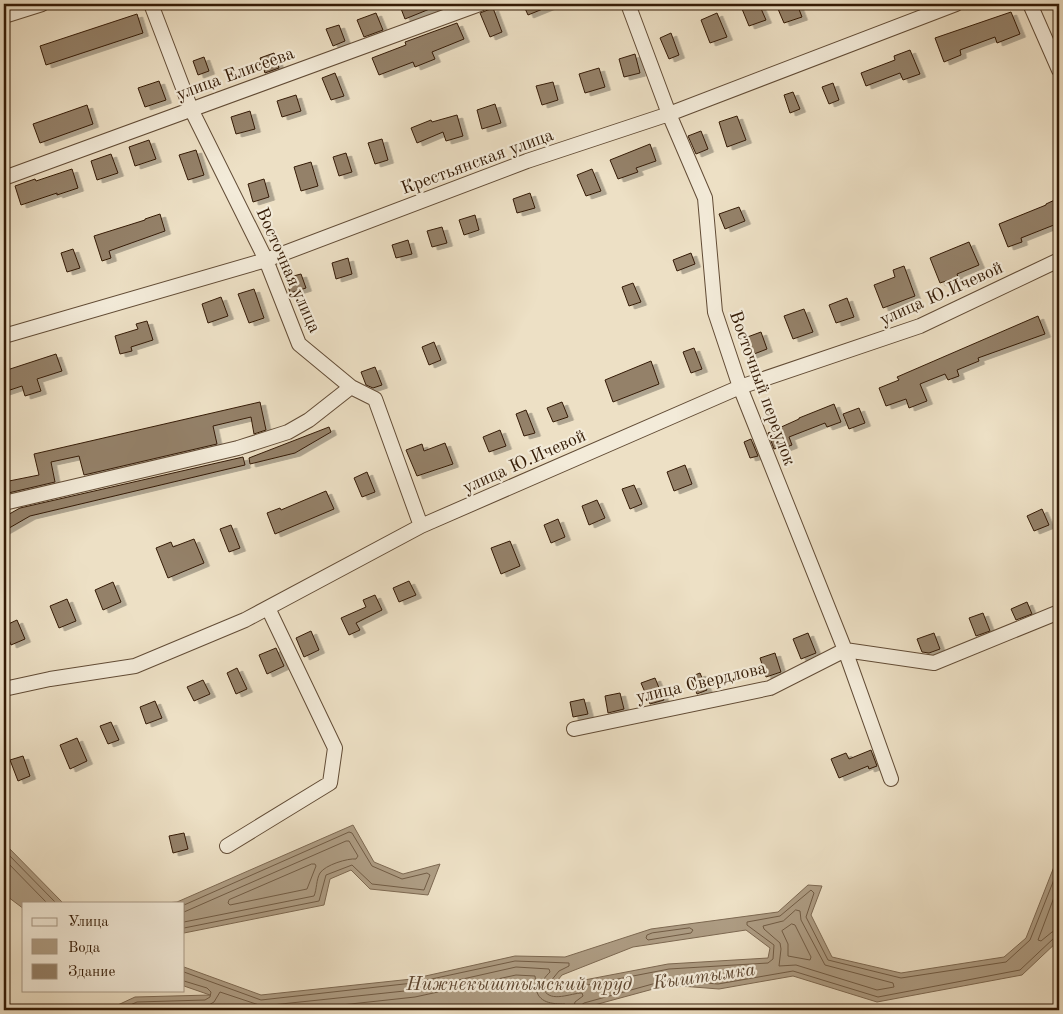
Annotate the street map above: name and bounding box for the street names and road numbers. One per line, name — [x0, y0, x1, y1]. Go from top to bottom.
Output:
street label: улица Елисеева — [174, 44, 297, 104]
street label: Крестьянская улица — [399, 126, 556, 198]
street label: Восточная улица — [252, 205, 324, 336]
street label: улица Ю.Ичевой — [877, 259, 1006, 329]
street label: Восточный переулок — [726, 308, 798, 468]
street label: улица Ю.Ичевой — [460, 427, 589, 497]
street label: улица Свердлова — [634, 659, 768, 707]

